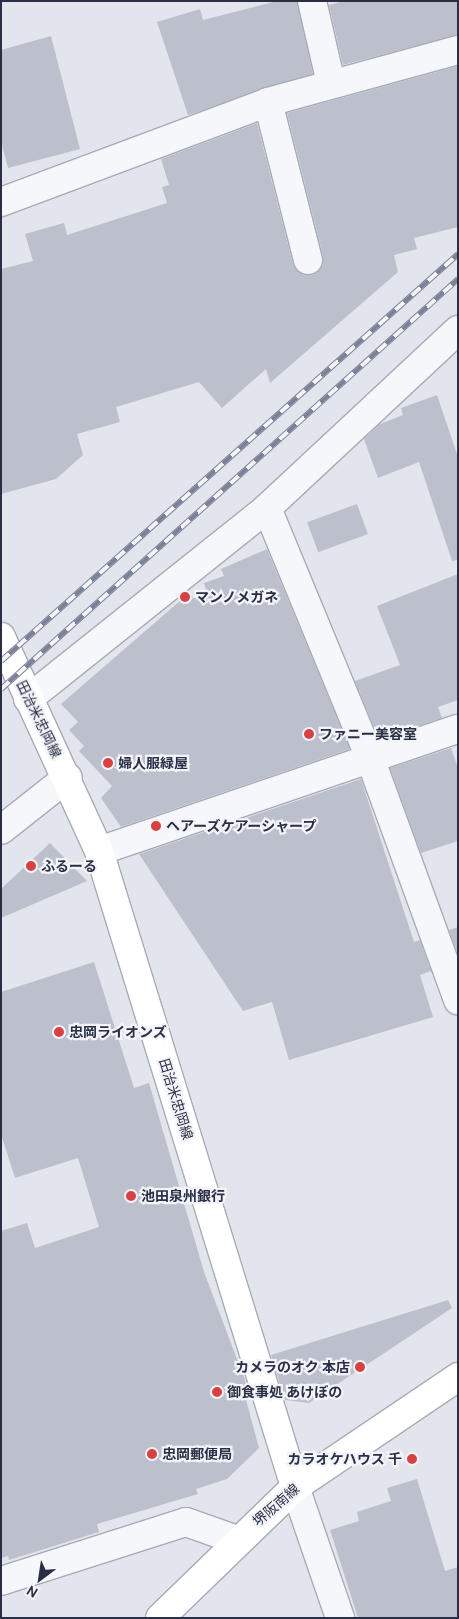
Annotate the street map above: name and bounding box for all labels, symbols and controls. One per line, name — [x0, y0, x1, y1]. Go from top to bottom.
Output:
place label: マンノメガネ — [195, 589, 279, 605]
marker: マンノメガネ — [179, 591, 191, 603]
street label: 田治米忠岡線 — [13, 678, 65, 760]
place label: ファニー美容室 — [319, 726, 417, 742]
marker: ファニー美容室 — [303, 728, 315, 740]
place label: 婦人服緑屋 — [118, 755, 188, 771]
marker: 婦人服緑屋 — [102, 757, 114, 769]
place label: ヘアーズケアーシャープ — [166, 818, 318, 834]
marker: ヘアーズケアーシャープ — [150, 820, 162, 832]
place label: ふるーる — [41, 858, 97, 874]
marker: ふるーる — [25, 860, 37, 872]
place label: 忠岡ライオンズ — [69, 1024, 167, 1040]
marker: 忠岡ライオンズ — [53, 1026, 65, 1038]
street label: 田治米忠岡線 — [156, 1056, 196, 1142]
place label: 池田泉州銀行 — [141, 1188, 225, 1204]
marker: 池田泉州銀行 — [125, 1190, 137, 1202]
place label: カメラのオク 本店 — [235, 1359, 350, 1375]
marker: カメラのオク 本店 — [354, 1361, 366, 1373]
place label: 御食事処 あけぼの — [227, 1384, 342, 1400]
marker: 御食事処 あけぼの — [211, 1386, 223, 1398]
place label: 忠岡郵便局 — [162, 1446, 232, 1462]
marker: 忠岡郵便局 — [146, 1448, 158, 1460]
place label: カラオケハウス 千 — [287, 1451, 402, 1467]
marker: カラオケハウス 千 — [406, 1453, 418, 1465]
street label: 堺阪南線 — [249, 1480, 303, 1530]
north arrow — [15, 1554, 65, 1604]
text: N — [23, 1582, 41, 1602]

